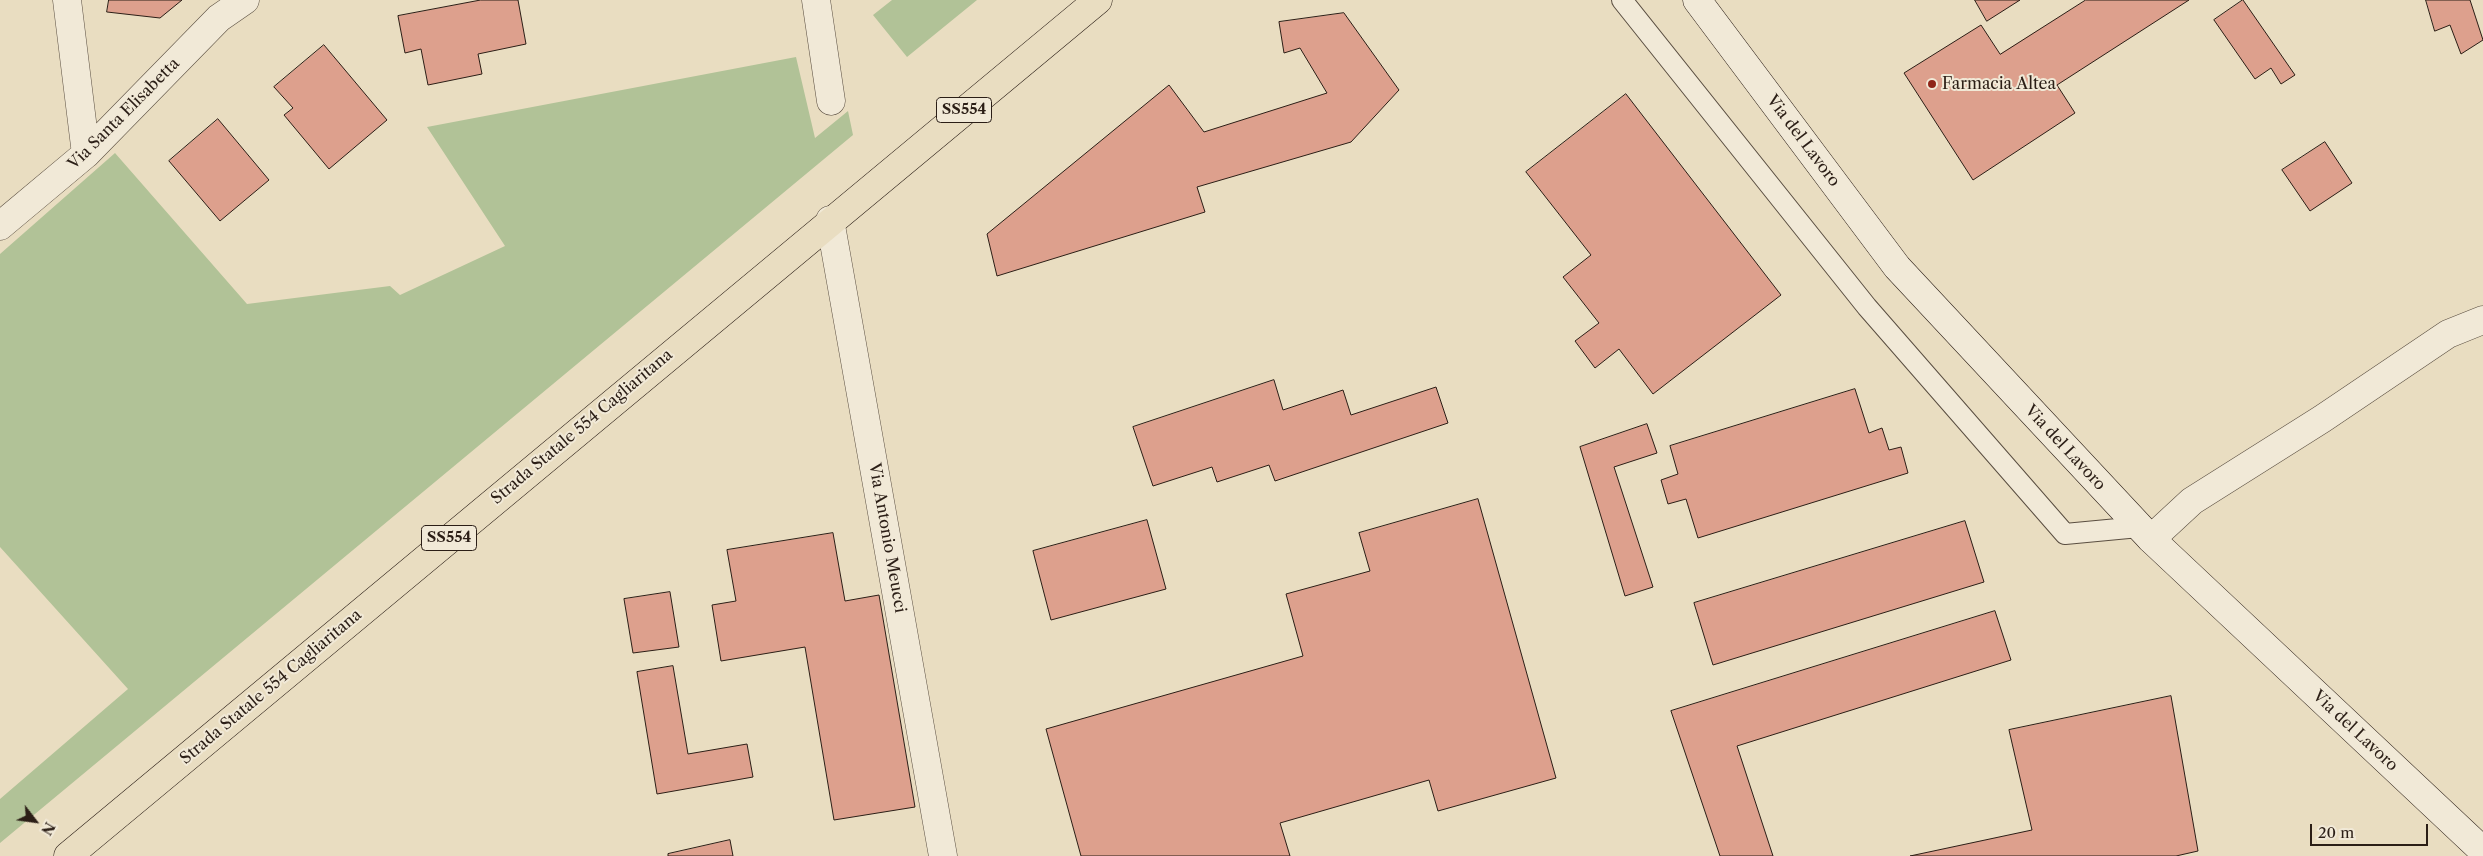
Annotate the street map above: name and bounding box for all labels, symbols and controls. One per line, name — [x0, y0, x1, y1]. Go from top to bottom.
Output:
street label: Via Santa Elisabetta — [64, 54, 184, 174]
place label: Farmacia Altea — [1942, 74, 2056, 94]
marker: Farmacia Altea — [1926, 78, 1938, 90]
street label: Via del Lavoro — [1762, 91, 1844, 191]
road number: SS554 — [936, 98, 992, 122]
street label: Strada Statale 554 Cagliaritana — [487, 345, 677, 509]
street label: Via del Lavoro — [2021, 401, 2109, 495]
street label: Via Antonio Meucci — [864, 462, 910, 614]
road number: SS554 — [422, 526, 476, 550]
street label: Strada Statale 554 Cagliaritana — [176, 605, 366, 769]
street label: Via del Lavoro — [2308, 687, 2402, 775]
north arrow — [10, 796, 60, 846]
scale bar — [2313, 814, 2430, 846]
text: N — [37, 819, 59, 838]
text: 20 m — [2318, 823, 2354, 842]

